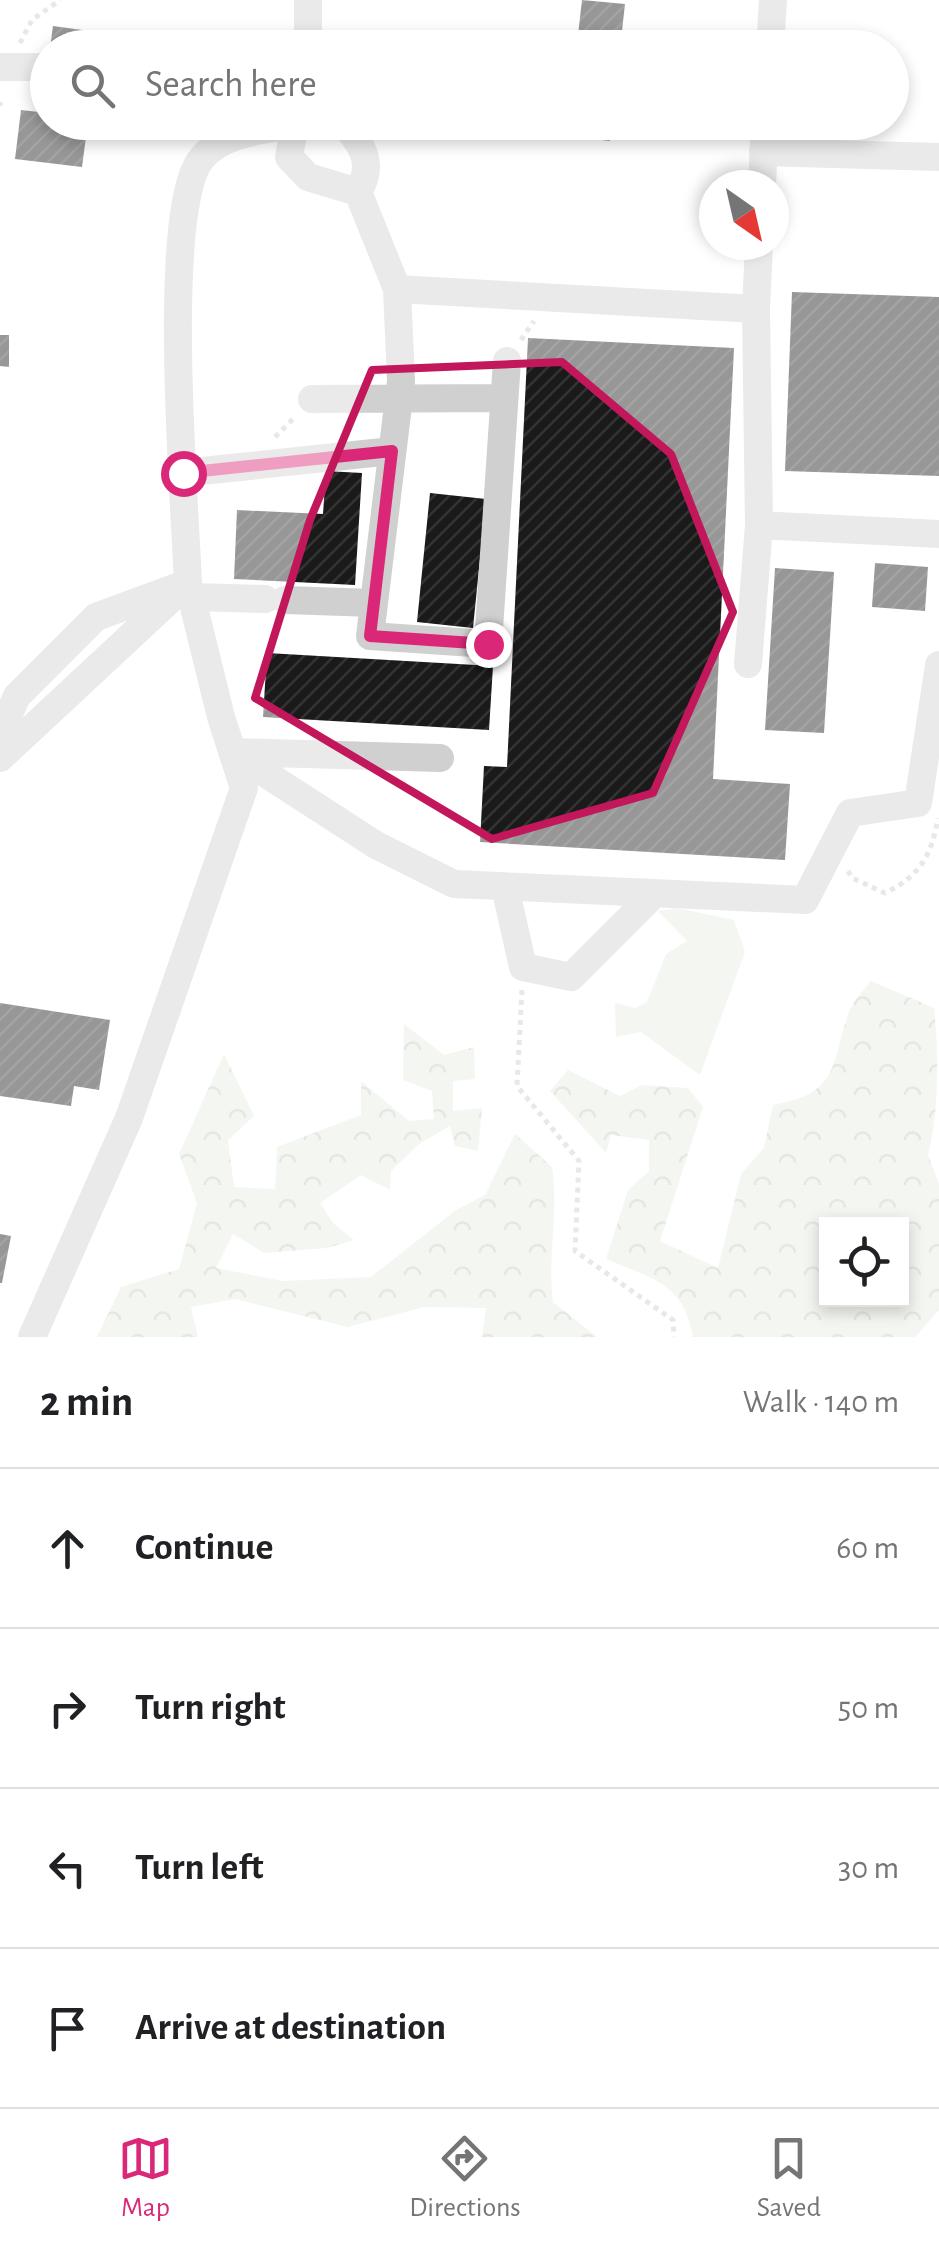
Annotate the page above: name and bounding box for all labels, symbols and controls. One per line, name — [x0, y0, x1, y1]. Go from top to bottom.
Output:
search box — [30, 30, 909, 140]
icon: search — [65, 58, 120, 113]
text: Search here — [145, 66, 317, 104]
north arrow — [699, 170, 789, 260]
route start — [161, 451, 207, 497]
route end — [466, 622, 512, 668]
map controls — [819, 1217, 909, 1307]
button: locate — [819, 1217, 909, 1307]
text: 2 min — [40, 1381, 133, 1423]
text: Walk · 140 m — [743, 1386, 899, 1418]
icon: ahead — [40, 1521, 95, 1576]
text: Continue — [135, 1529, 273, 1567]
text: 60 m — [836, 1532, 899, 1564]
icon: right — [40, 1681, 95, 1736]
text: Turn right — [135, 1689, 285, 1727]
text: 50 m — [838, 1692, 899, 1724]
icon: left — [40, 1841, 95, 1896]
text: Turn left — [135, 1849, 263, 1887]
text: 30 m — [838, 1852, 899, 1884]
icon: arrive — [40, 2001, 95, 2056]
text: Arrive at destination — [135, 2009, 446, 2047]
tab: Map — [118, 2131, 173, 2225]
tab: Directions — [409, 2131, 521, 2225]
tab: Saved — [757, 2131, 821, 2225]

